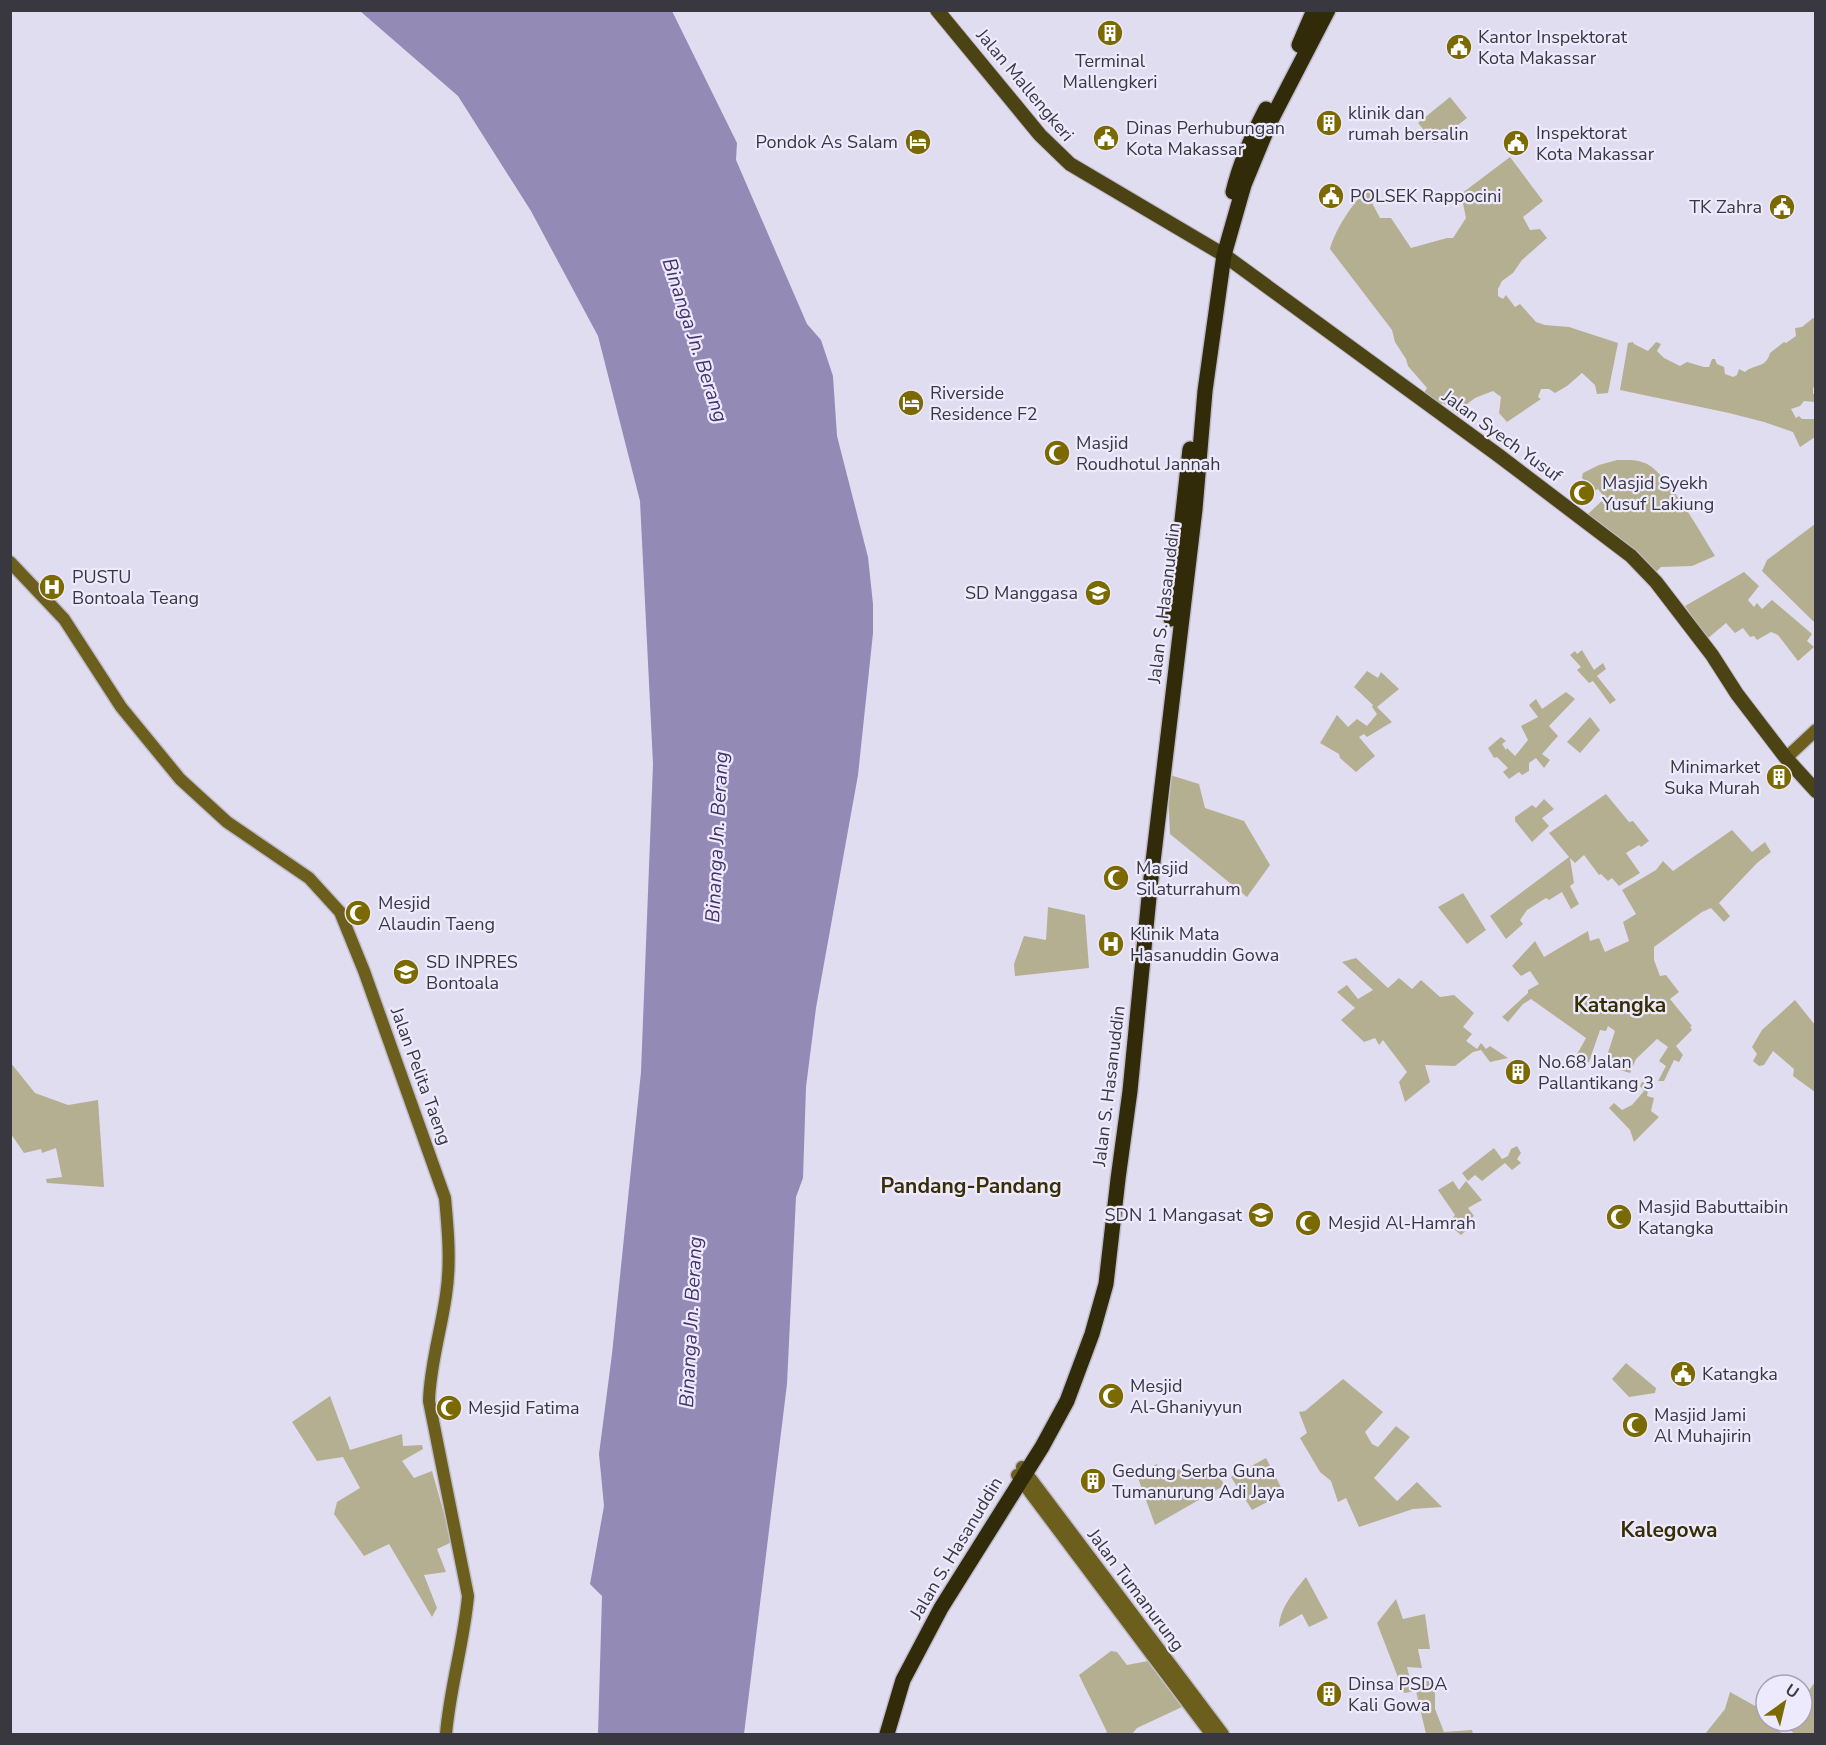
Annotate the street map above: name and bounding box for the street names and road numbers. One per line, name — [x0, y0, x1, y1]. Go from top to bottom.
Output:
street label: Jalan Mallengkeri — [970, 23, 1079, 146]
street label: Jalan Syech Yusuf — [1437, 384, 1567, 488]
street label: Jalan S. Hasanuddin — [1142, 521, 1186, 686]
street label: Jalan Pelita Taeng — [385, 1003, 457, 1148]
street label: Jalan S. Hasanuddin — [1087, 1004, 1131, 1169]
street label: Jalan S. Hasanuddin — [904, 1472, 1008, 1624]
street label: Jalan Tumanurung — [1081, 1523, 1190, 1656]

